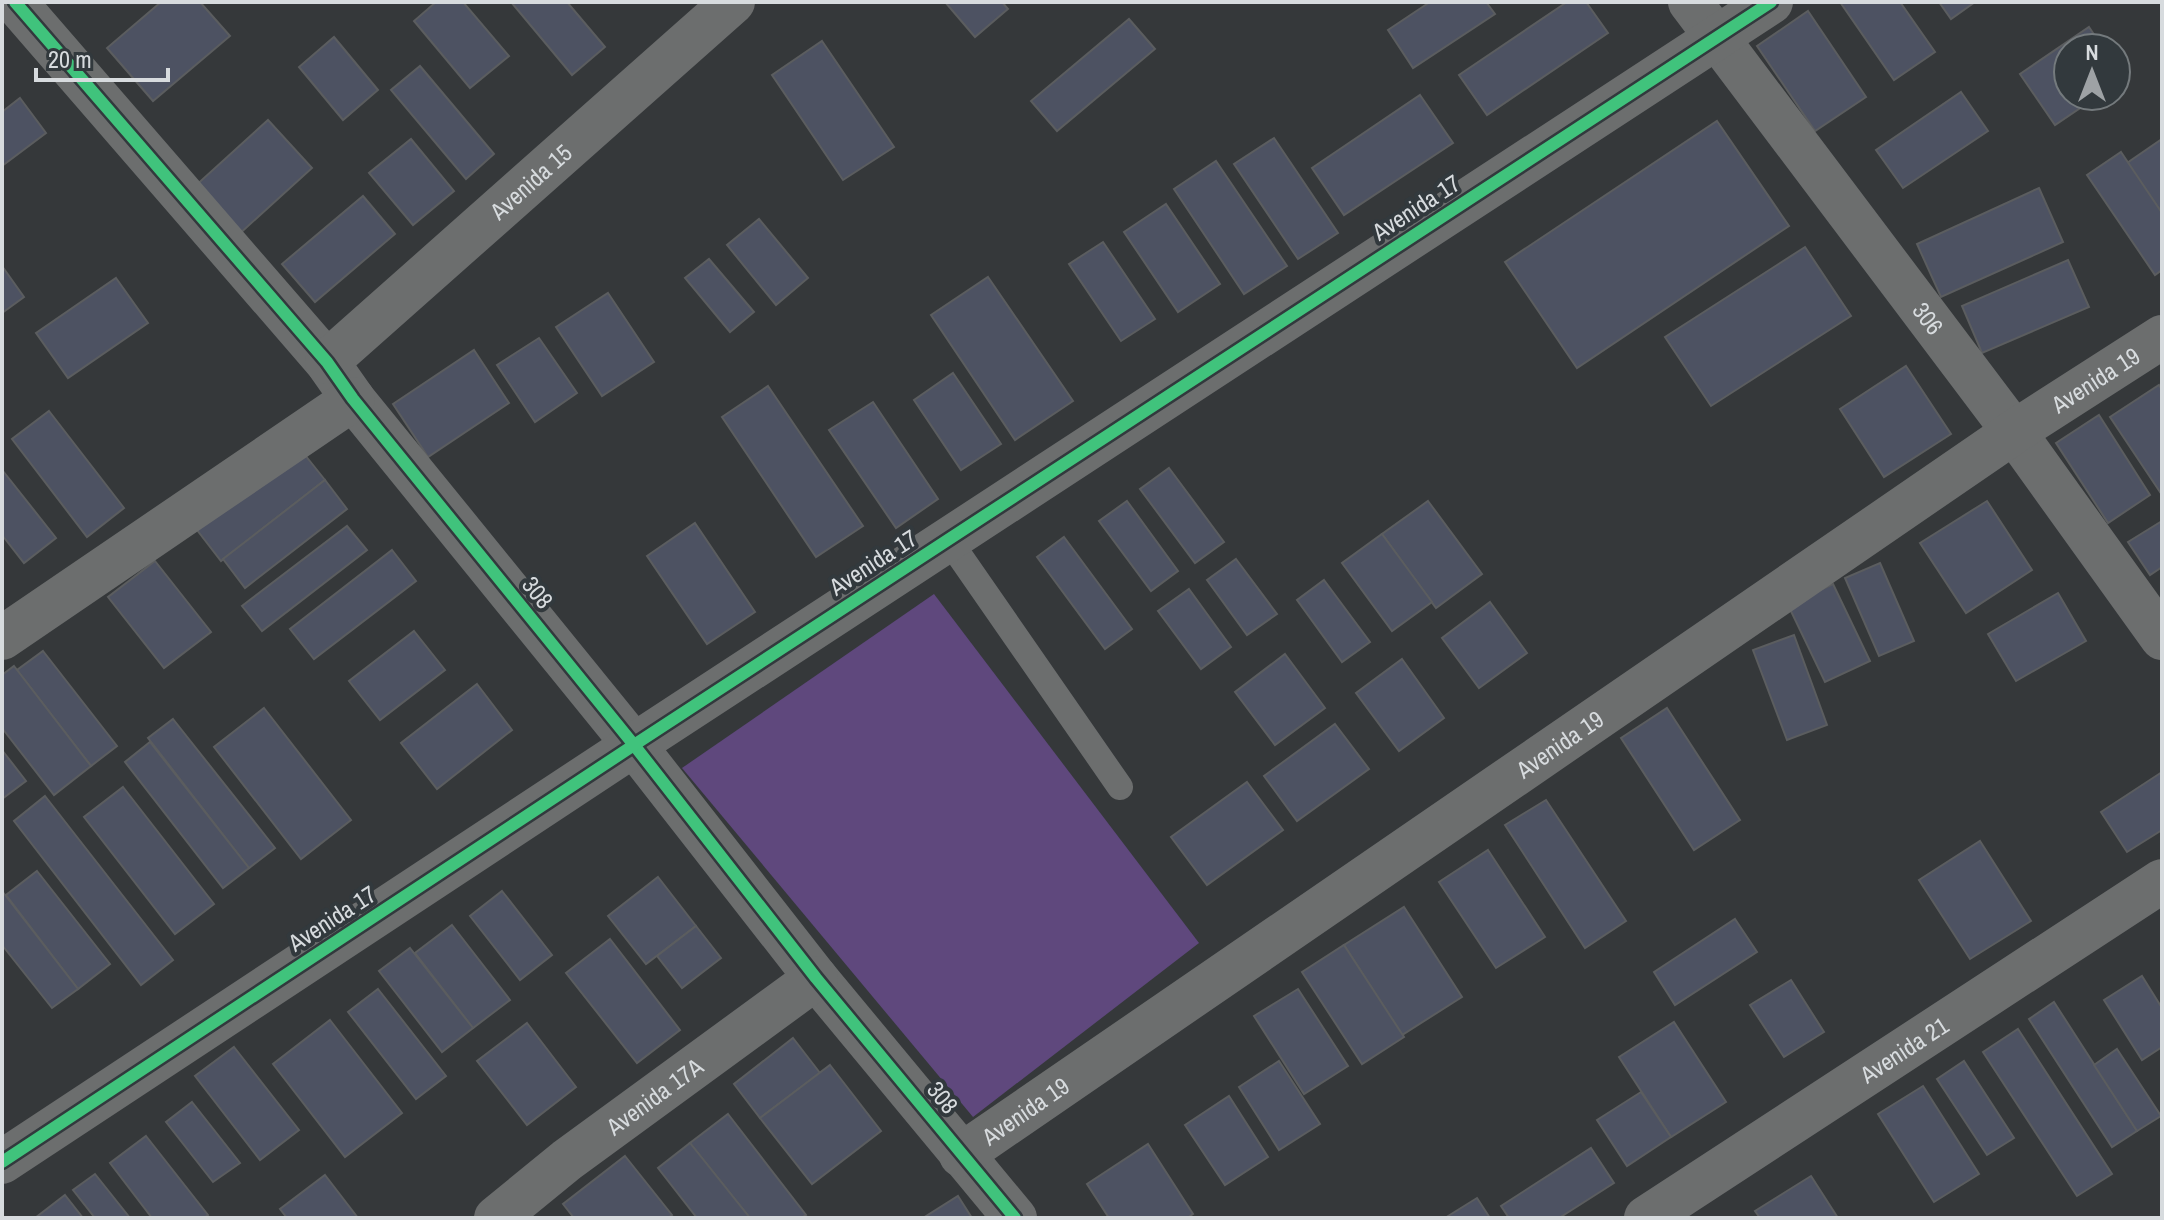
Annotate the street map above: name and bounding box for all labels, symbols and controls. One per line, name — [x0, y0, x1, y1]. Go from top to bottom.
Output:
scale bar — [36, 32, 168, 82]
north arrow — [2052, 32, 2132, 112]
text: N — [2085, 37, 2099, 67]
text: 20 m — [48, 43, 92, 75]
street label: Avenida 15 — [482, 137, 578, 227]
street label: Avenida 17 — [1365, 167, 1466, 248]
street label: 306 — [1906, 296, 1951, 341]
street label: Avenida 19 — [2044, 339, 2146, 421]
street label: Avenida 17 — [822, 522, 923, 603]
street label: 308 — [515, 569, 561, 615]
street label: Avenida 19 — [1509, 703, 1610, 786]
street label: Avenida 17 — [281, 878, 382, 959]
street label: Avenida 21 — [1853, 1009, 1954, 1091]
street label: Avenida 17A — [599, 1049, 710, 1143]
street label: Avenida 19 — [974, 1070, 1075, 1153]
street label: 308 — [920, 1074, 966, 1120]

